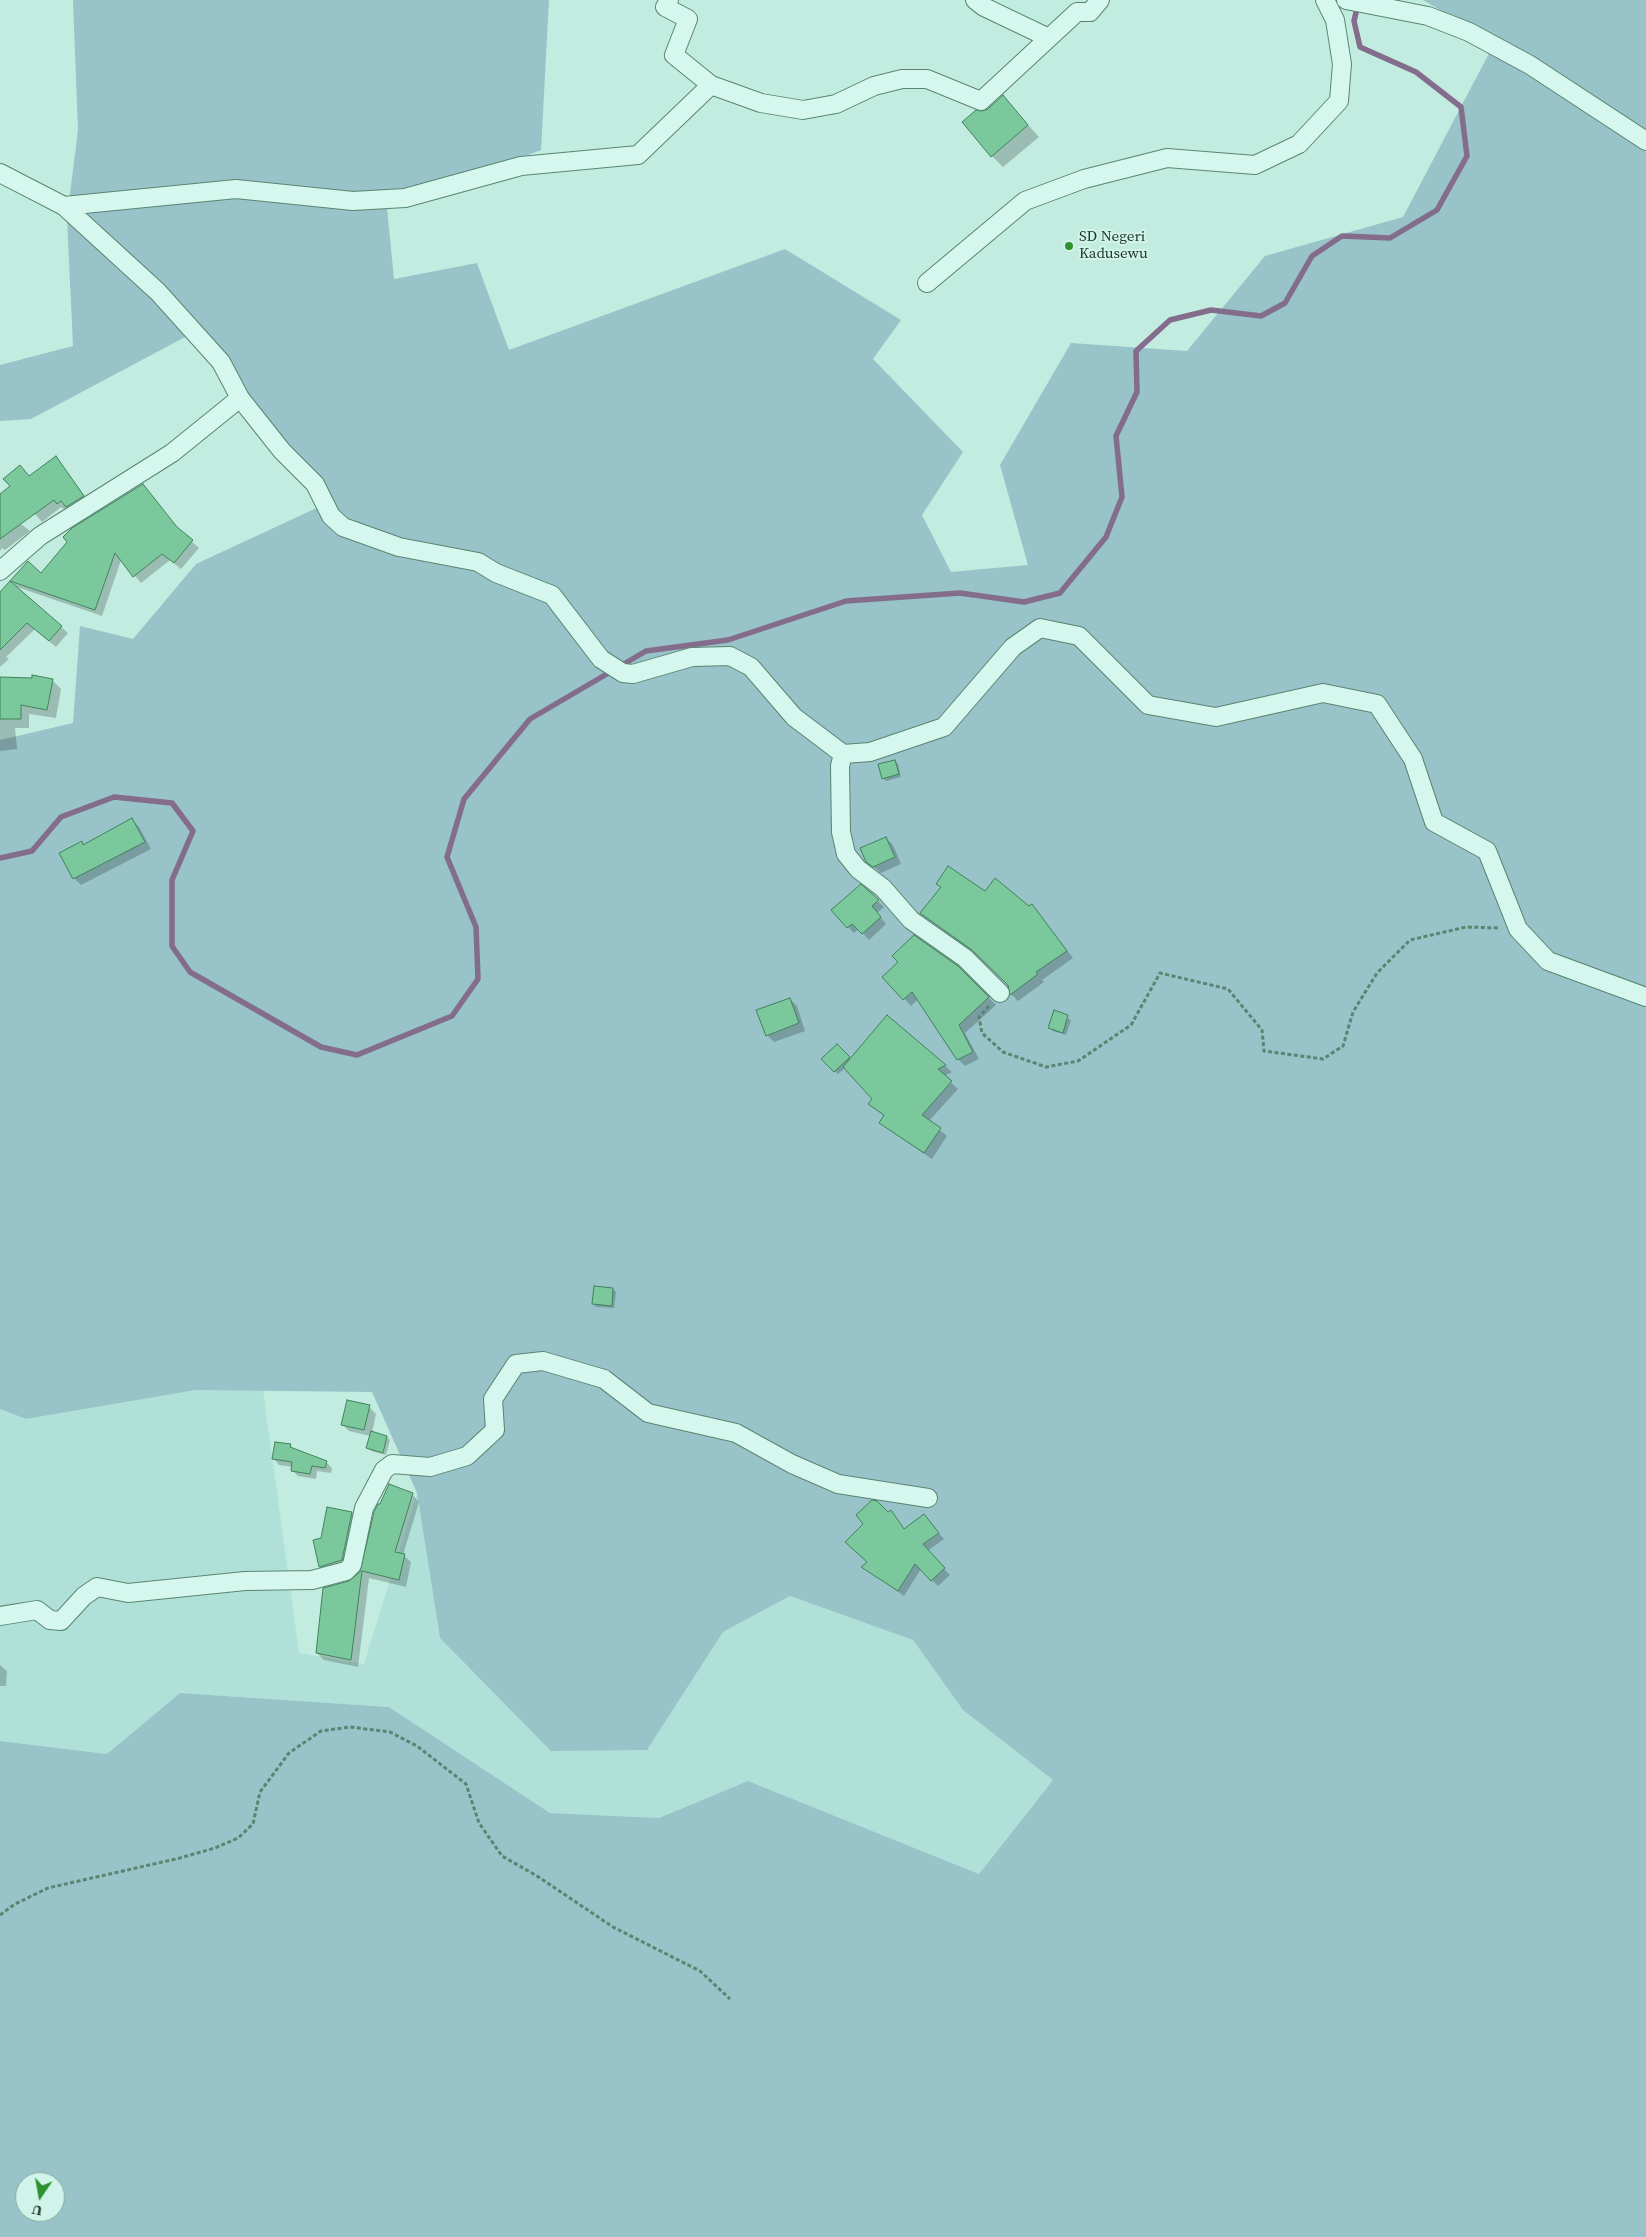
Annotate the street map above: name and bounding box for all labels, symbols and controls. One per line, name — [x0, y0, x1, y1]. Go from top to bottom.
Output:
place label: SD Negeri Kadusewu — [1079, 228, 1148, 263]
marker: SD Negeri Kadusewu — [1063, 240, 1075, 252]
north arrow — [15, 2172, 65, 2222]
text: U — [30, 2200, 44, 2222]

